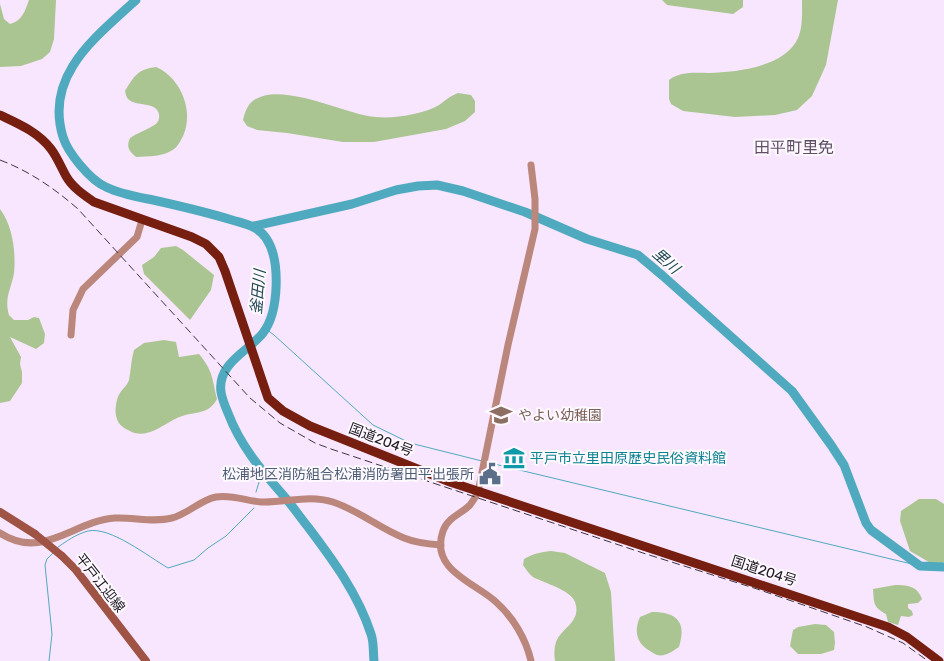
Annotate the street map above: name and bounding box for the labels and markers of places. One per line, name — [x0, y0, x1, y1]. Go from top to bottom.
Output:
school or university icon: やよい幼稚園 — [488, 402, 514, 428]
place label: やよい幼稚園 — [518, 407, 602, 424]
museum icon: 平戸市立里田原歴史民俗資料館 — [501, 445, 527, 471]
place label: 平戸市立里田原歴史民俗資料館 — [530, 450, 726, 467]
public building icon: 松浦地区消防組合松浦消防署田平出張所 — [477, 461, 503, 487]
place label: 松浦地区消防組合松浦消防署田平出張所 — [222, 466, 474, 483]

